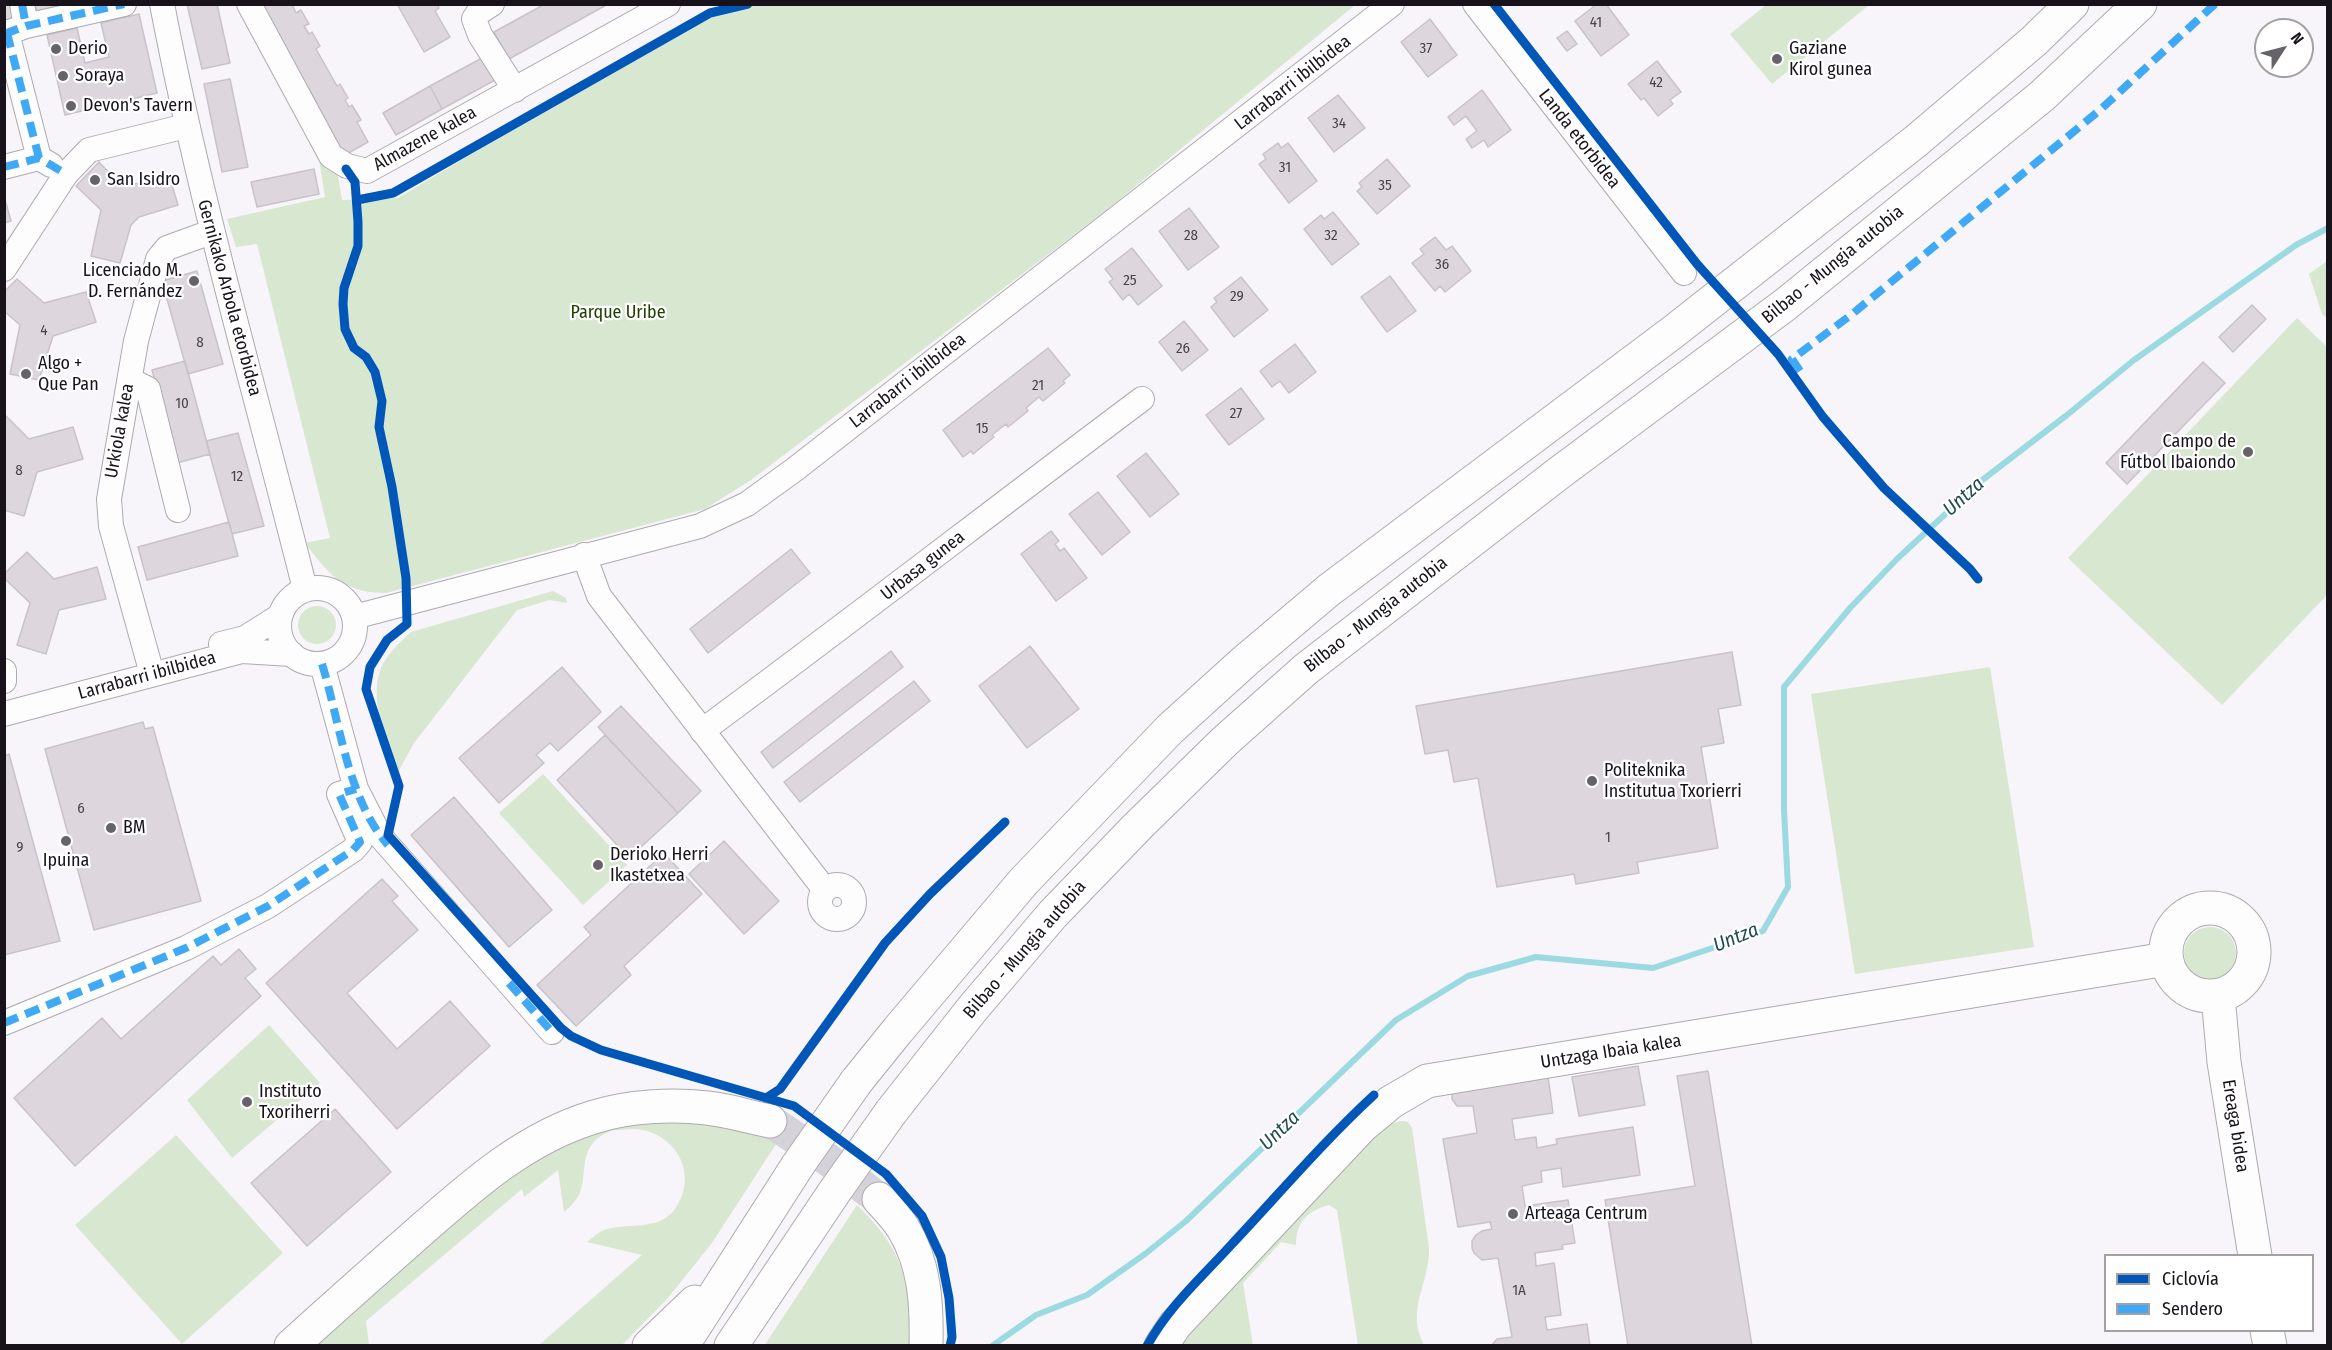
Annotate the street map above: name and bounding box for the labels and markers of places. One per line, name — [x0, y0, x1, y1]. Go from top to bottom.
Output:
place label: Derio — [68, 38, 108, 60]
place label: Gaziane Kirol gunea — [1789, 38, 1872, 80]
marker: Derio — [49, 42, 63, 56]
marker: Gaziane Kirol gunea — [1770, 52, 1784, 66]
place label: Soraya — [75, 65, 124, 87]
marker: Soraya — [56, 69, 70, 83]
place label: Devon's Tavern — [83, 95, 193, 117]
marker: Devon's Tavern — [64, 99, 78, 113]
place label: San Isidro — [107, 169, 180, 191]
marker: San Isidro — [88, 173, 102, 187]
place label: Licenciado M. D. Fernández — [83, 260, 182, 302]
marker: Licenciado M. D. Fernández — [187, 274, 201, 288]
place label: Algo + Que Pan — [38, 353, 99, 395]
marker: Algo + Que Pan — [19, 367, 33, 381]
place label: Campo de Fútbol Ibaiondo — [2120, 431, 2236, 474]
marker: Campo de Fútbol Ibaiondo — [2241, 445, 2255, 459]
place label: Politeknika Institutua Txorierri — [1604, 760, 1742, 802]
marker: Politeknika Institutua Txorierri — [1585, 774, 1599, 788]
place label: BM — [123, 817, 146, 839]
marker: BM — [104, 821, 118, 835]
marker: Ipuina — [59, 834, 73, 848]
place label: Derioko Herri Ikastetxea — [610, 844, 708, 886]
place label: Ipuina — [43, 850, 89, 872]
marker: Derioko Herri Ikastetxea — [591, 858, 605, 872]
place label: Instituto Txoriherri — [259, 1081, 330, 1124]
marker: Instituto Txoriherri — [240, 1095, 254, 1109]
place label: Arteaga Centrum — [1525, 1203, 1647, 1225]
marker: Arteaga Centrum — [1506, 1207, 1520, 1221]

